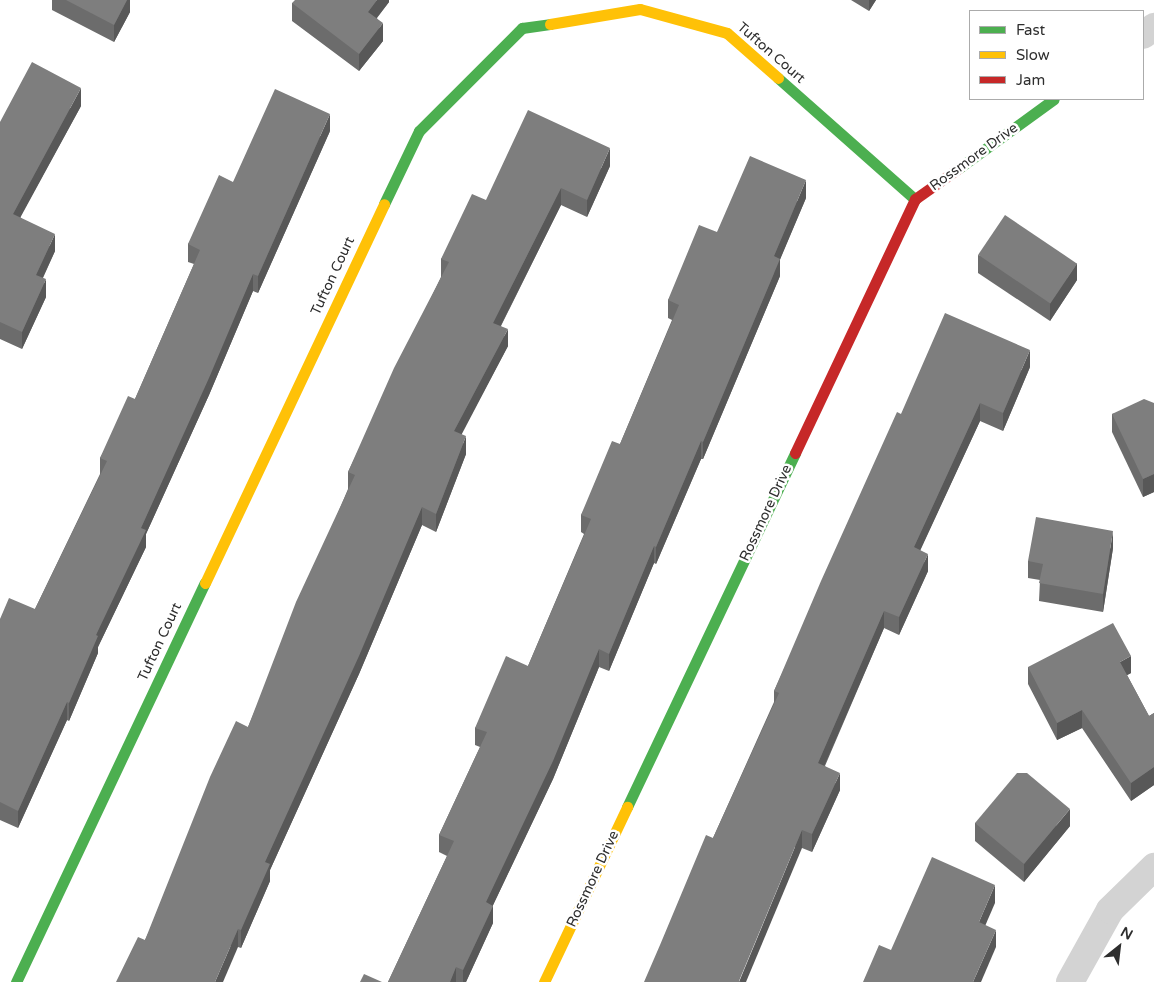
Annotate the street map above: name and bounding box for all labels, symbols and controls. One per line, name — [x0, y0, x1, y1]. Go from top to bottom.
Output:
legend — [969, 10, 1144, 100]
street label: Tufton Court — [734, 19, 808, 87]
text: Fast — [1016, 21, 1045, 39]
text: Slow — [1016, 46, 1050, 64]
text: Jam — [1016, 71, 1045, 89]
street label: Rossmore Drive — [927, 119, 1021, 195]
street label: Tufton Court — [308, 234, 358, 318]
street label: Rossmore Drive — [736, 462, 796, 564]
street label: Tufton Court — [135, 600, 185, 684]
street label: Rossmore Drive — [563, 828, 623, 930]
north arrow — [1094, 922, 1144, 972]
text: N — [1117, 923, 1136, 944]

